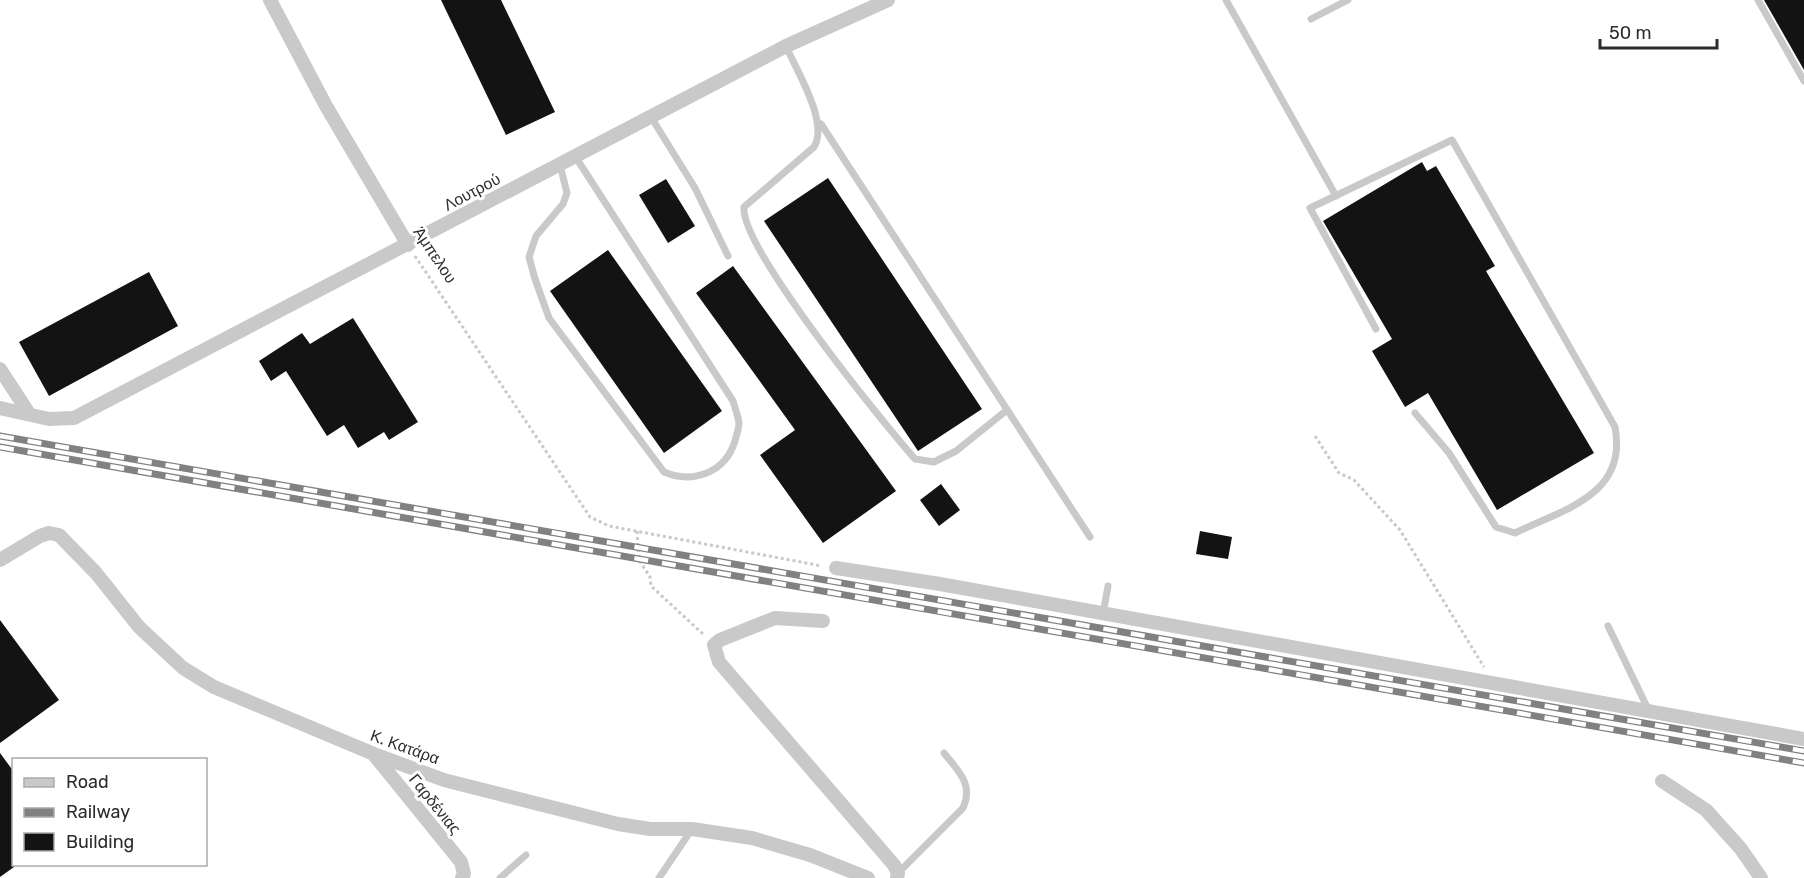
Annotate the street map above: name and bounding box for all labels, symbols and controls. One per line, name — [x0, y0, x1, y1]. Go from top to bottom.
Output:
scale bar — [1600, 12, 1717, 50]
text: 50 m — [1609, 22, 1652, 44]
street label: Λουτρού — [440, 169, 504, 215]
street label: Άμπελου — [409, 223, 461, 287]
street label: Κ. Κατάρα — [368, 726, 442, 768]
legend — [12, 758, 207, 866]
street label: Γαρδένιας — [405, 770, 465, 838]
text: Road — [66, 771, 109, 793]
text: Railway — [66, 801, 130, 823]
text: Building — [66, 831, 134, 853]

